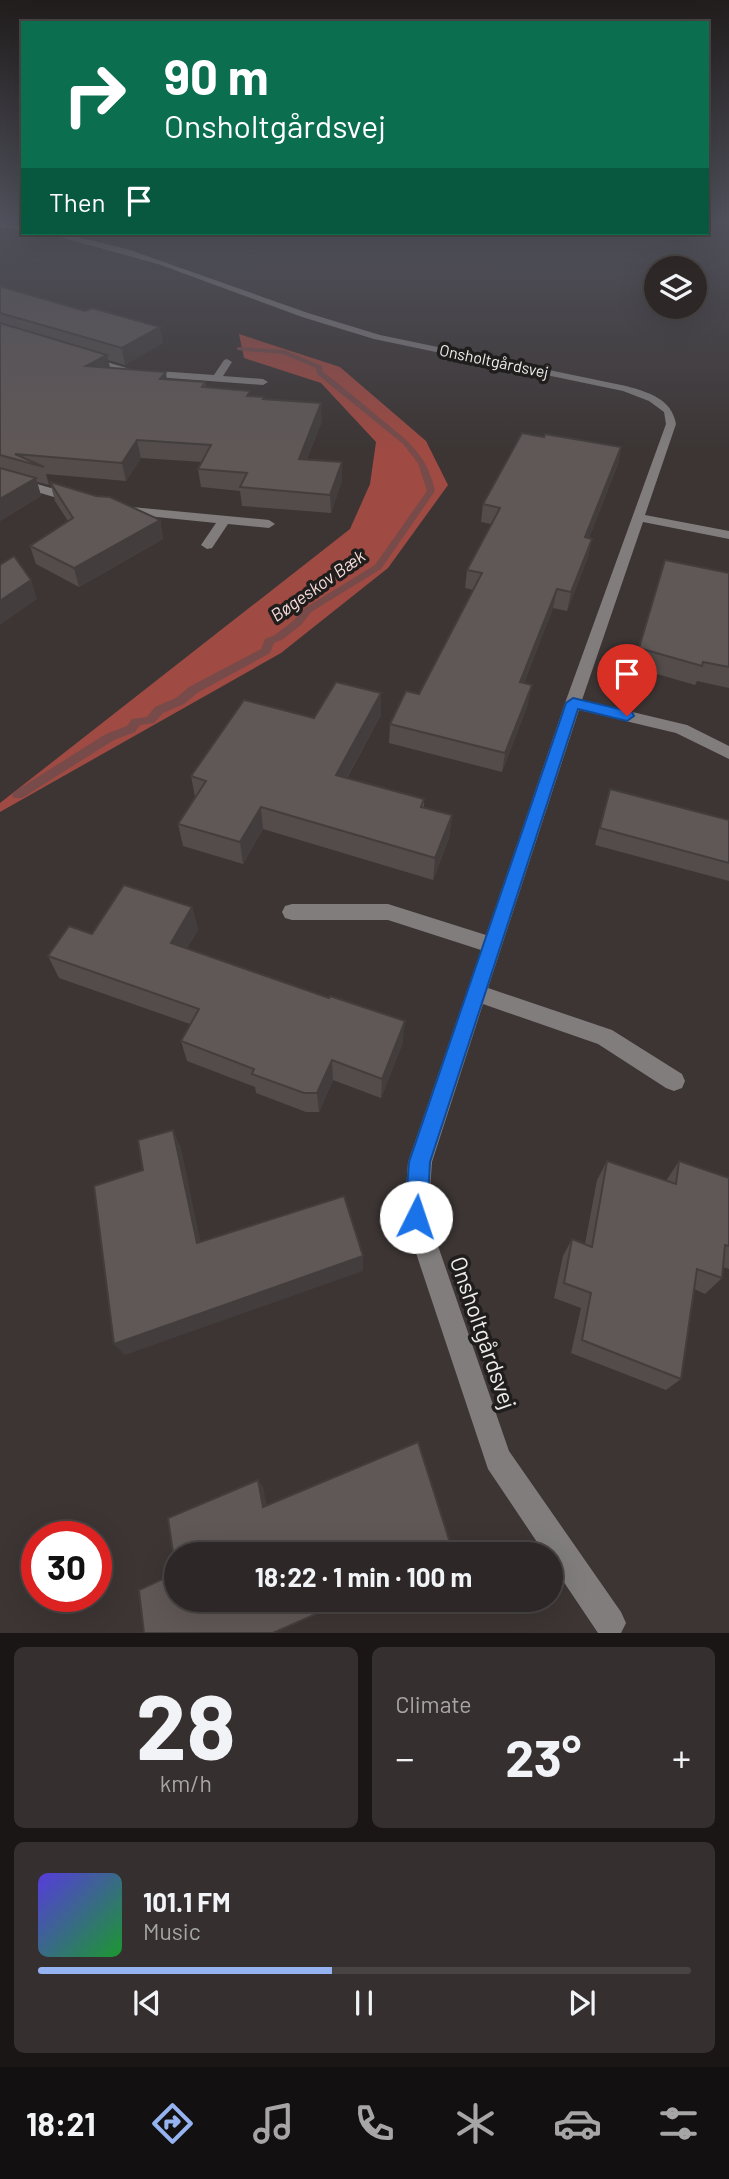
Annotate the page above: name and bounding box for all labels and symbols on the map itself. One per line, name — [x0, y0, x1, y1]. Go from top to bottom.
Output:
street label: Onsholtgårdsvej — [438, 340, 550, 381]
water label: Bøgeskov Bæk — [266, 544, 369, 626]
pin — [597, 644, 657, 716]
position arrow — [379, 1180, 453, 1254]
street label: Onsholtgårdsvej — [445, 1253, 523, 1413]
speed limit sign: 30 — [21, 1521, 112, 1612]

